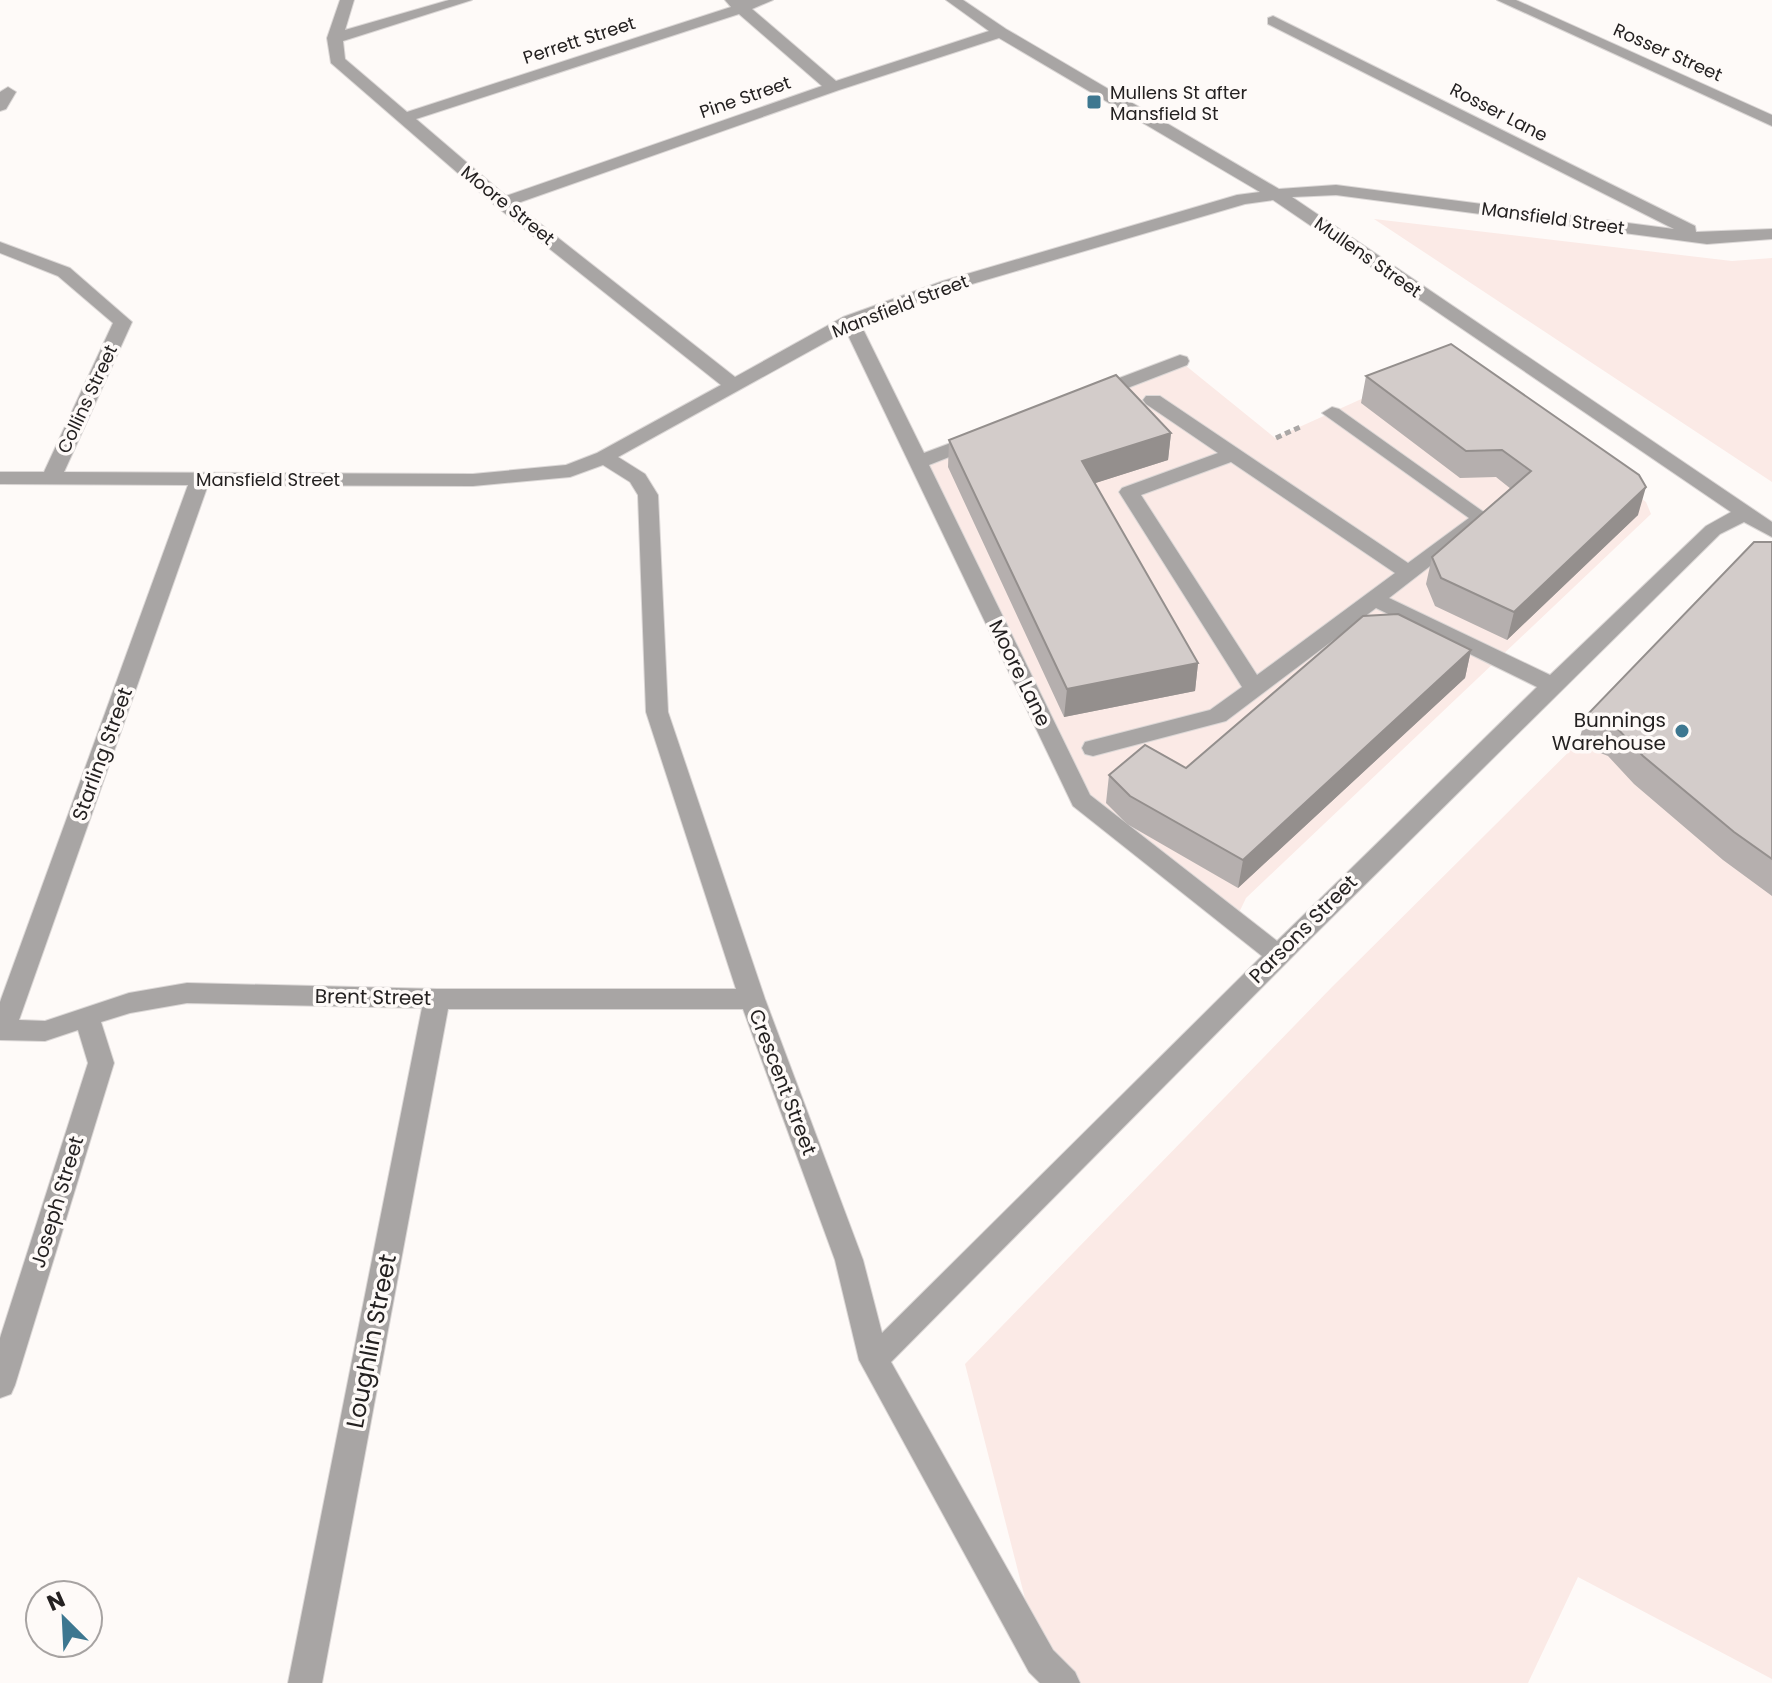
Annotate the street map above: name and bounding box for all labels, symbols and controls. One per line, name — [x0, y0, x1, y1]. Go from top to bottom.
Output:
street label: Perrett Street — [520, 10, 638, 70]
street label: Rosser Street — [1610, 17, 1726, 87]
street label: Pine Street — [696, 70, 794, 124]
street label: Rosser Lane — [1446, 77, 1552, 147]
place label: Mullens St after Mansfield St — [1110, 80, 1247, 126]
marker: Mullens St after Mansfield St — [1085, 93, 1103, 111]
street label: Moore Street — [456, 159, 560, 251]
street label: Mansfield Street — [1480, 196, 1626, 240]
street label: Mullens Street — [1309, 211, 1427, 303]
street label: Mansfield Street — [828, 268, 972, 344]
street label: Collins Street — [51, 341, 123, 457]
street label: Mansfield Street — [196, 467, 340, 492]
street label: Moore Lane — [982, 615, 1058, 731]
street label: Starling Street — [65, 683, 139, 825]
place label: Bunnings Warehouse — [1552, 706, 1666, 757]
marker: Bunnings Warehouse — [1673, 722, 1691, 740]
street label: Parsons Street — [1243, 869, 1363, 989]
street label: Brent Street — [315, 982, 431, 1012]
street label: Crescent Street — [742, 1005, 824, 1159]
street label: Joseph Street — [24, 1133, 90, 1271]
street label: Loughlin Street — [338, 1251, 404, 1431]
north arrow — [24, 1579, 104, 1659]
text: N — [42, 1584, 70, 1619]

